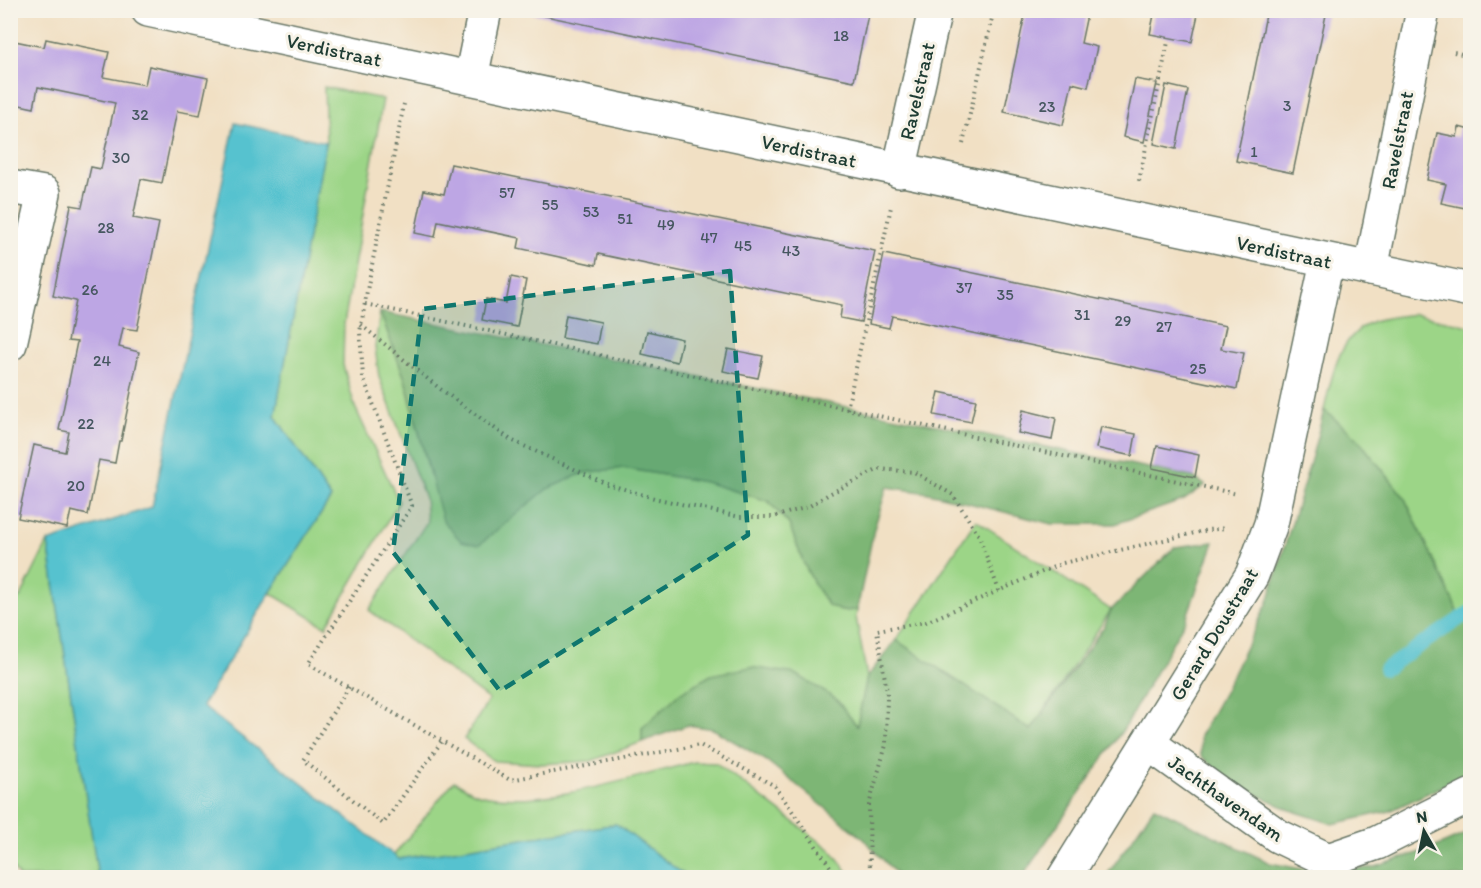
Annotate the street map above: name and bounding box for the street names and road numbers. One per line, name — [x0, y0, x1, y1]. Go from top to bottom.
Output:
street label: Verdistraat — [284, 28, 384, 72]
street label: Ravelstraat — [894, 40, 940, 142]
street label: Ravelstraat — [1376, 89, 1418, 191]
street label: Verdistraat — [759, 129, 859, 173]
street label: Verdistraat — [1234, 230, 1334, 274]
street label: Gerard Doustraat — [1165, 563, 1263, 705]
street label: Jachthavendam — [1164, 749, 1288, 847]

